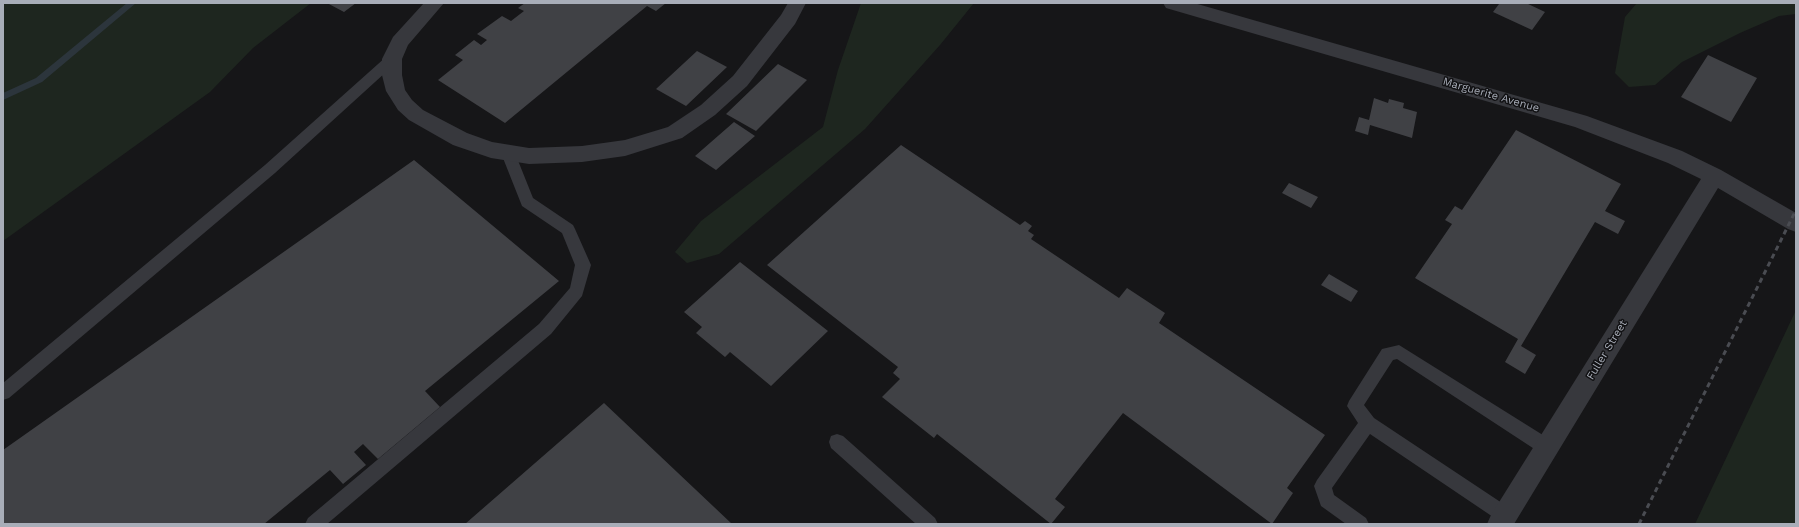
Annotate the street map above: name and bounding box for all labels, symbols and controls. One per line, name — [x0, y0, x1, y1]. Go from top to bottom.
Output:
street label: Marguerite Avenue — [1441, 75, 1541, 115]
street label: Fuller Street — [1584, 318, 1630, 382]

